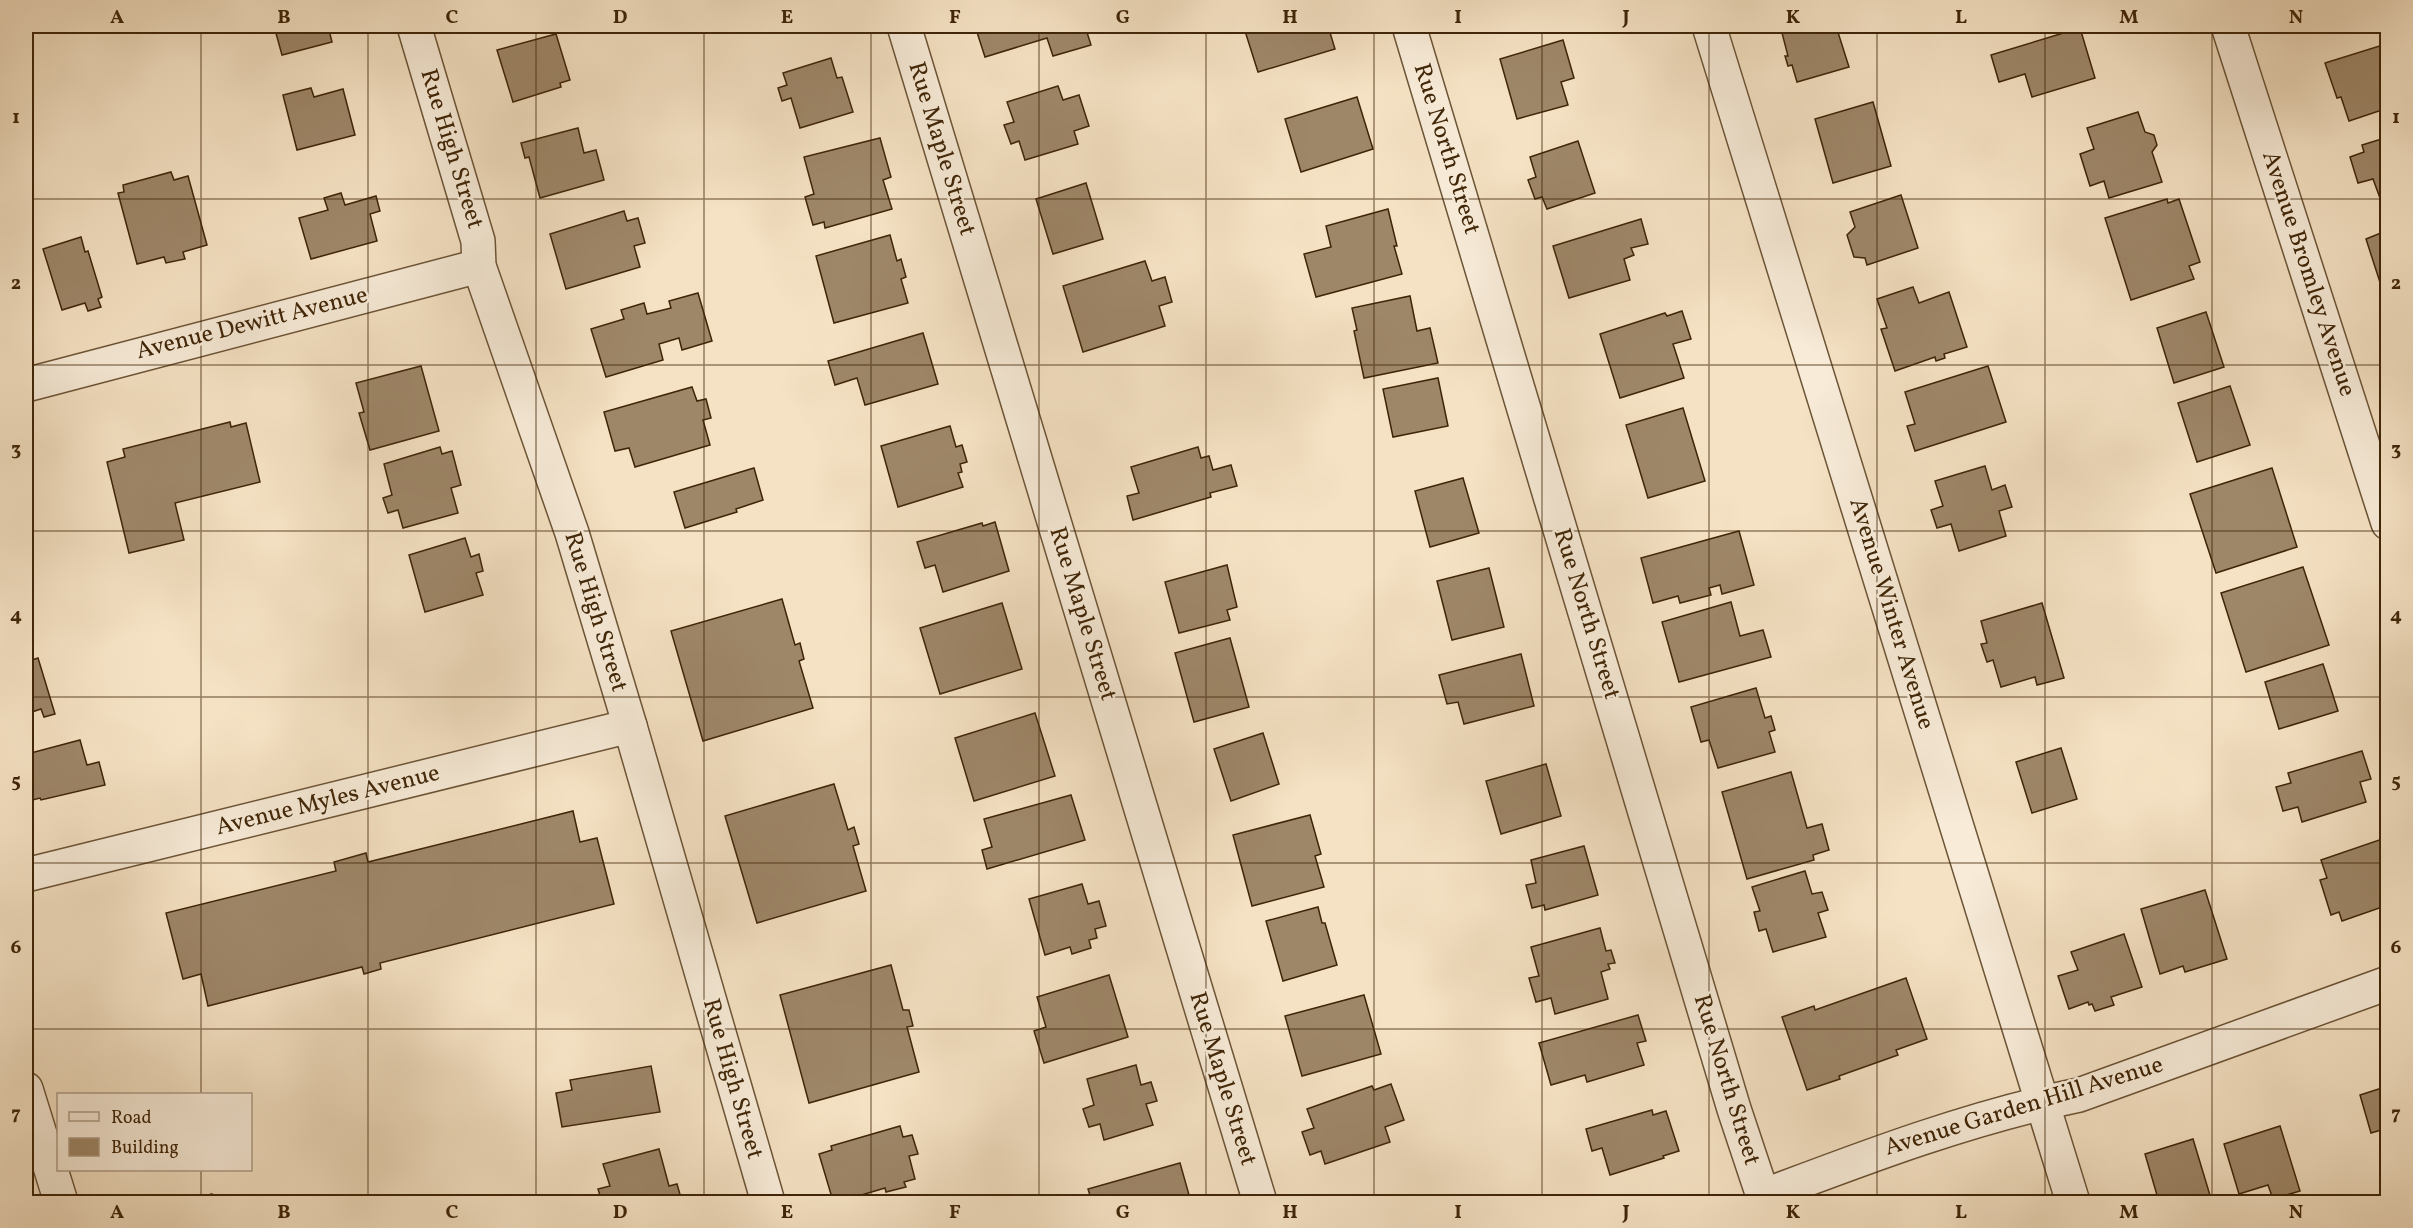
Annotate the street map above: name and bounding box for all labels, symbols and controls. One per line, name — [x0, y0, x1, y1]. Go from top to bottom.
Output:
text: A — [110, 4, 124, 32]
text: B — [277, 4, 291, 32]
text: C — [446, 4, 459, 32]
text: D — [613, 4, 627, 32]
text: E — [781, 4, 793, 32]
text: F — [949, 4, 961, 32]
text: G — [1116, 4, 1130, 32]
text: H — [1282, 4, 1298, 32]
text: I — [1454, 4, 1462, 32]
text: J — [1621, 4, 1630, 32]
text: K — [1786, 4, 1801, 32]
text: L — [1955, 4, 1967, 32]
text: M — [2119, 4, 2139, 32]
text: N — [2289, 4, 2303, 32]
street label: Rue Maple Street — [898, 58, 984, 240]
street label: Rue North Street — [1404, 59, 1488, 239]
street label: Rue High Street — [411, 65, 491, 233]
text: 1 — [12, 104, 20, 132]
text: 1 — [2392, 104, 2400, 132]
street label: Avenue Bromley Avenue — [2252, 147, 2364, 401]
text: 2 — [11, 270, 21, 298]
text: 2 — [2391, 270, 2401, 298]
street label: Avenue Dewitt Avenue — [133, 279, 371, 369]
text: 3 — [11, 436, 21, 464]
text: 3 — [2391, 436, 2401, 464]
street label: Avenue Winter Avenue — [1840, 494, 1942, 734]
street label: Rue Maple Street — [1039, 523, 1125, 705]
street label: Rue North Street — [1544, 524, 1628, 704]
street label: Rue High Street — [555, 528, 635, 696]
text: 4 — [10, 602, 22, 630]
text: 4 — [2390, 602, 2402, 630]
street label: Avenue Myles Avenue — [213, 757, 443, 845]
text: 5 — [11, 768, 21, 796]
text: 5 — [2391, 768, 2401, 796]
text: 6 — [11, 934, 22, 962]
text: 6 — [2391, 934, 2402, 962]
street label: Rue Maple Street — [1179, 988, 1265, 1170]
street label: Rue North Street — [1684, 990, 1768, 1170]
street label: Rue High Street — [693, 995, 771, 1163]
street label: Avenue Garden Hill Avenue — [1880, 1048, 2168, 1166]
legend — [57, 1093, 252, 1171]
text: 7 — [11, 1100, 21, 1128]
text: 7 — [2391, 1100, 2401, 1128]
text: Road — [111, 1106, 152, 1131]
text: Building — [111, 1136, 179, 1161]
text: A — [110, 1199, 124, 1227]
text: B — [277, 1199, 291, 1227]
text: C — [446, 1199, 459, 1227]
text: D — [613, 1199, 627, 1227]
text: E — [781, 1199, 793, 1227]
text: F — [949, 1199, 961, 1227]
text: G — [1116, 1199, 1130, 1227]
text: H — [1282, 1199, 1298, 1227]
text: I — [1454, 1199, 1462, 1227]
text: J — [1621, 1199, 1630, 1227]
text: K — [1786, 1199, 1801, 1227]
text: L — [1955, 1199, 1967, 1227]
text: M — [2119, 1199, 2139, 1227]
text: N — [2289, 1199, 2303, 1227]

